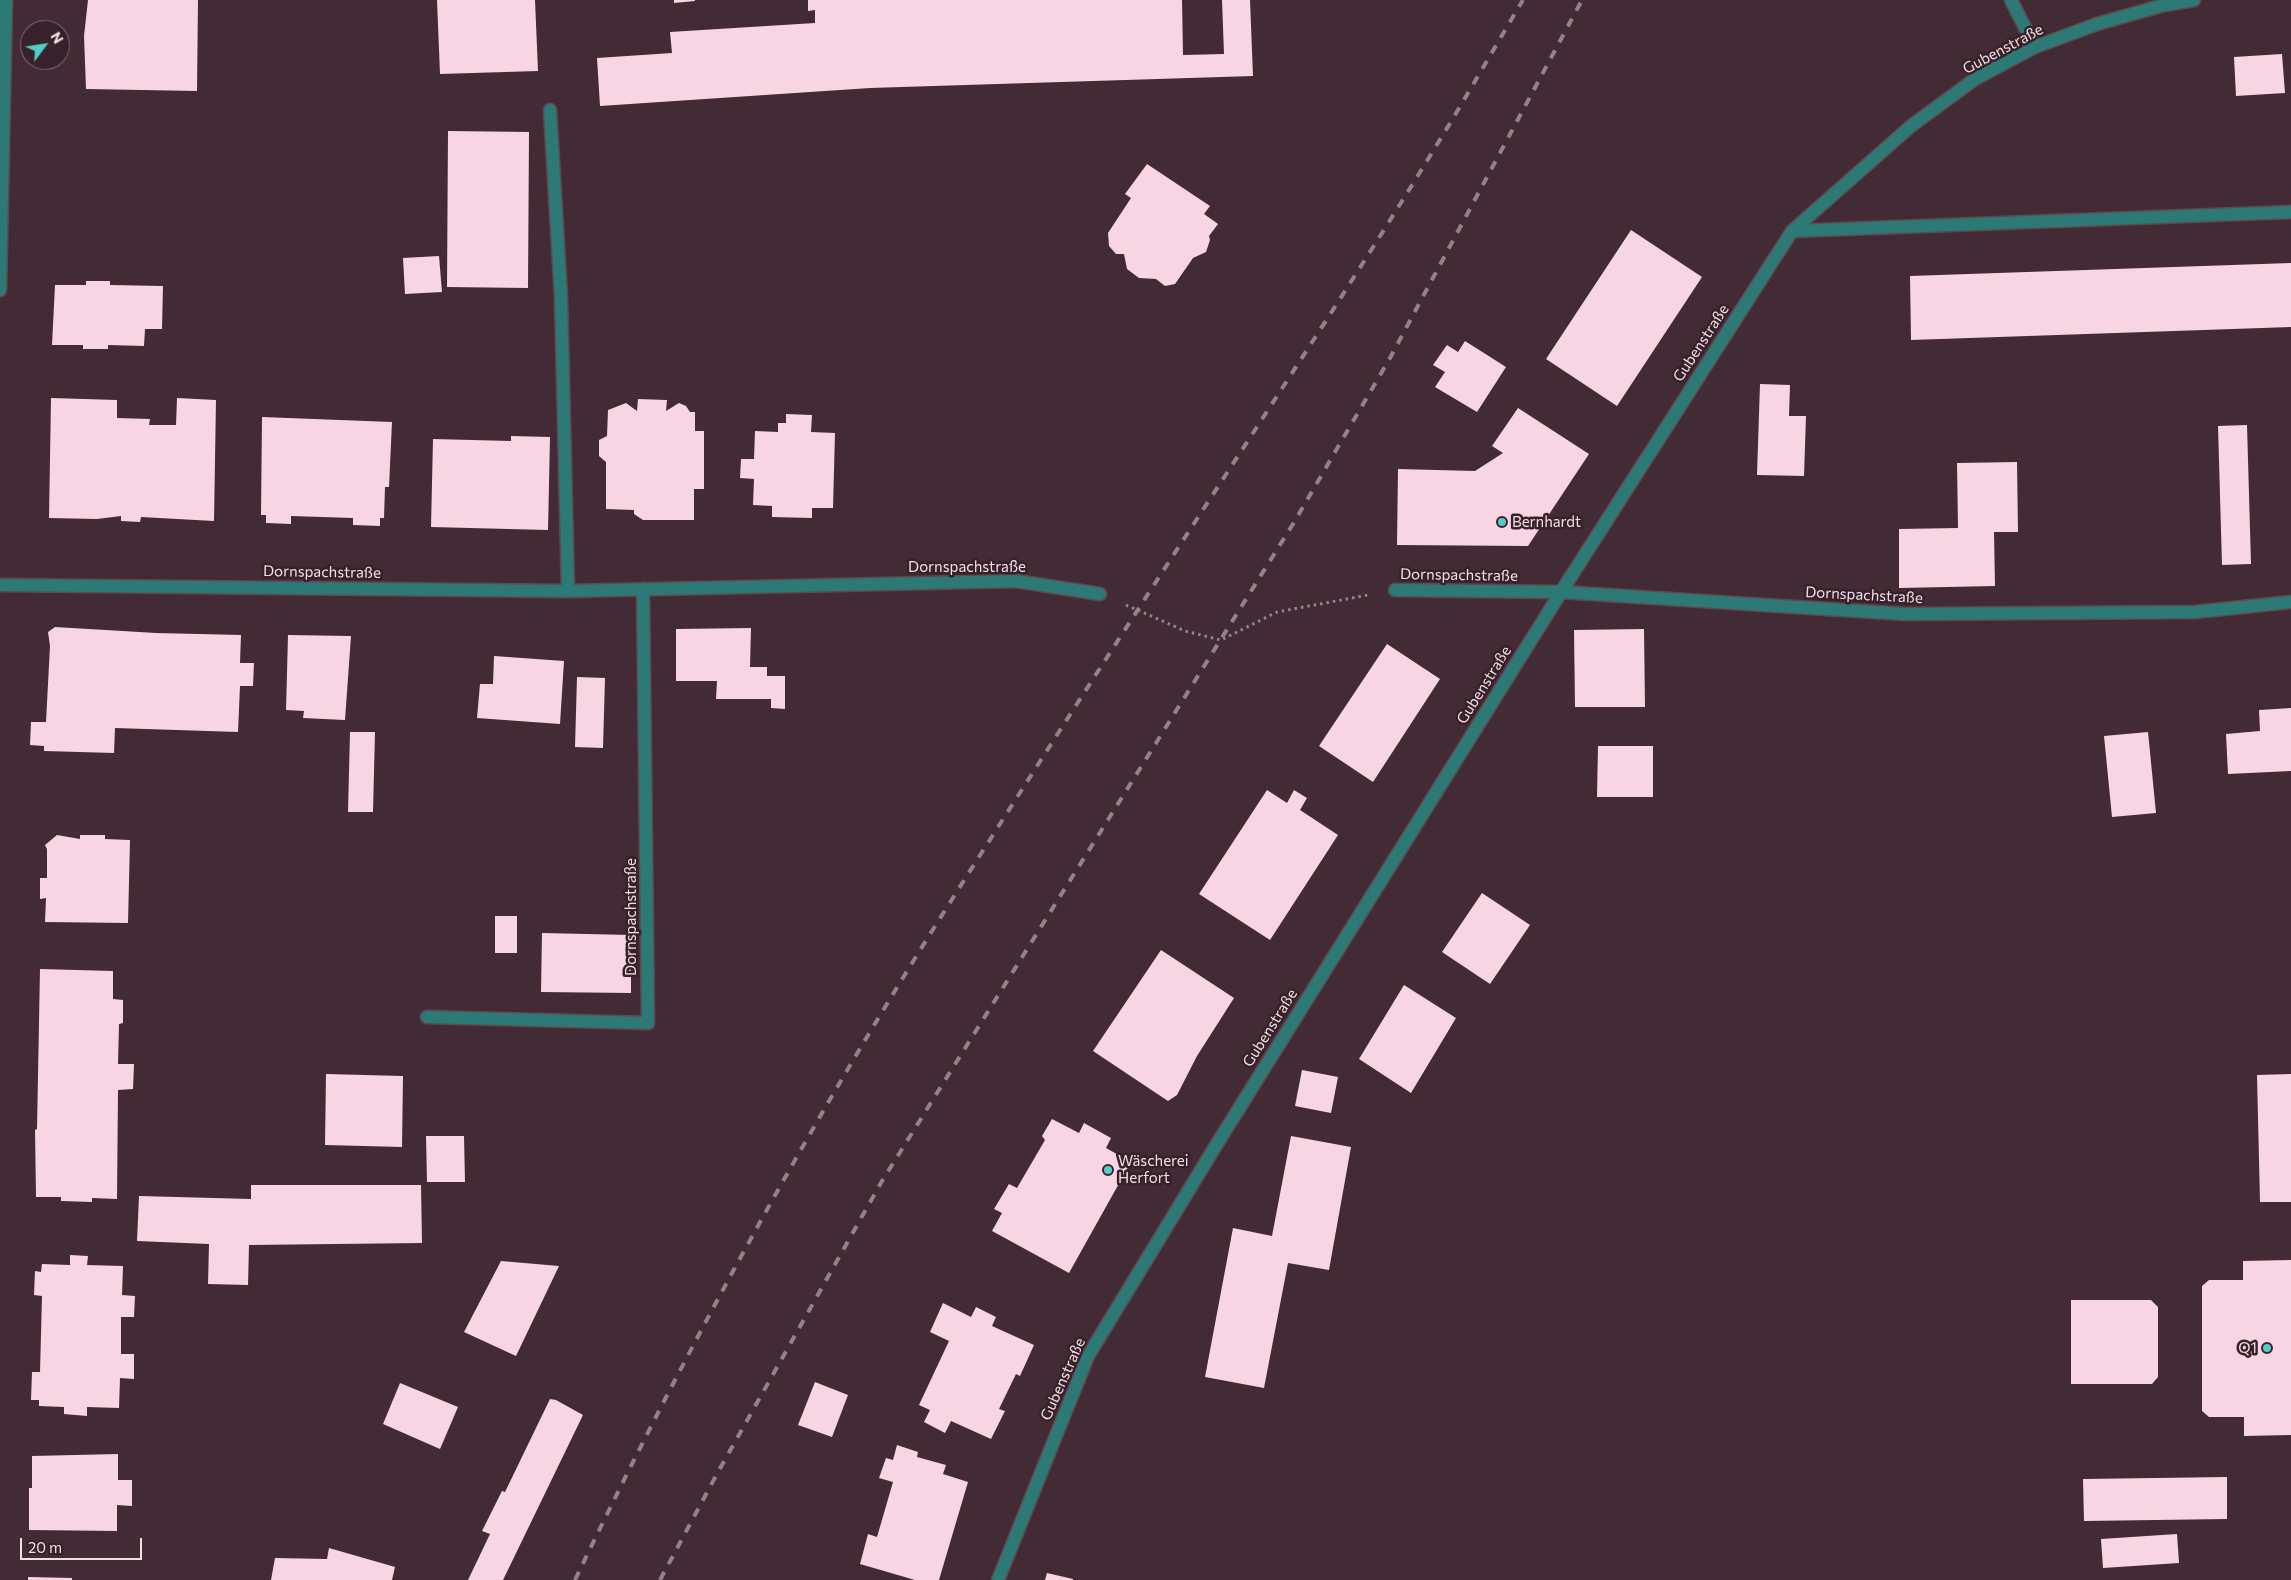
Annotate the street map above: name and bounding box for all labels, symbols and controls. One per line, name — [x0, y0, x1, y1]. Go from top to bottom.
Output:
north arrow — [20, 20, 70, 70]
street label: Gubenstraße — [1960, 20, 2046, 78]
text: N — [47, 29, 67, 46]
street label: Gubenstraße — [1669, 301, 1733, 385]
place label: Bernhardt — [1512, 513, 1581, 531]
marker: Bernhardt — [1496, 516, 1508, 528]
street label: Dornspachstraße — [908, 558, 1026, 576]
street label: Dornspachstraße — [263, 562, 381, 582]
street label: Dornspachstraße — [1400, 565, 1518, 585]
street label: Dornspachstraße — [1805, 583, 1923, 607]
street label: Gubenstraße — [1453, 643, 1515, 727]
street label: Dornspachstraße — [622, 858, 640, 976]
street label: Gubenstraße — [1239, 986, 1301, 1070]
place label: Wäscherei Herfort — [1118, 1152, 1189, 1187]
marker: Wäscherei Herfort — [1102, 1164, 1114, 1176]
street label: Gubenstraße — [1037, 1335, 1089, 1423]
place label: Q1 — [2238, 1339, 2257, 1357]
marker: Q1 — [2261, 1342, 2273, 1354]
scale bar — [22, 1528, 145, 1560]
text: 20 m — [28, 1538, 62, 1556]

